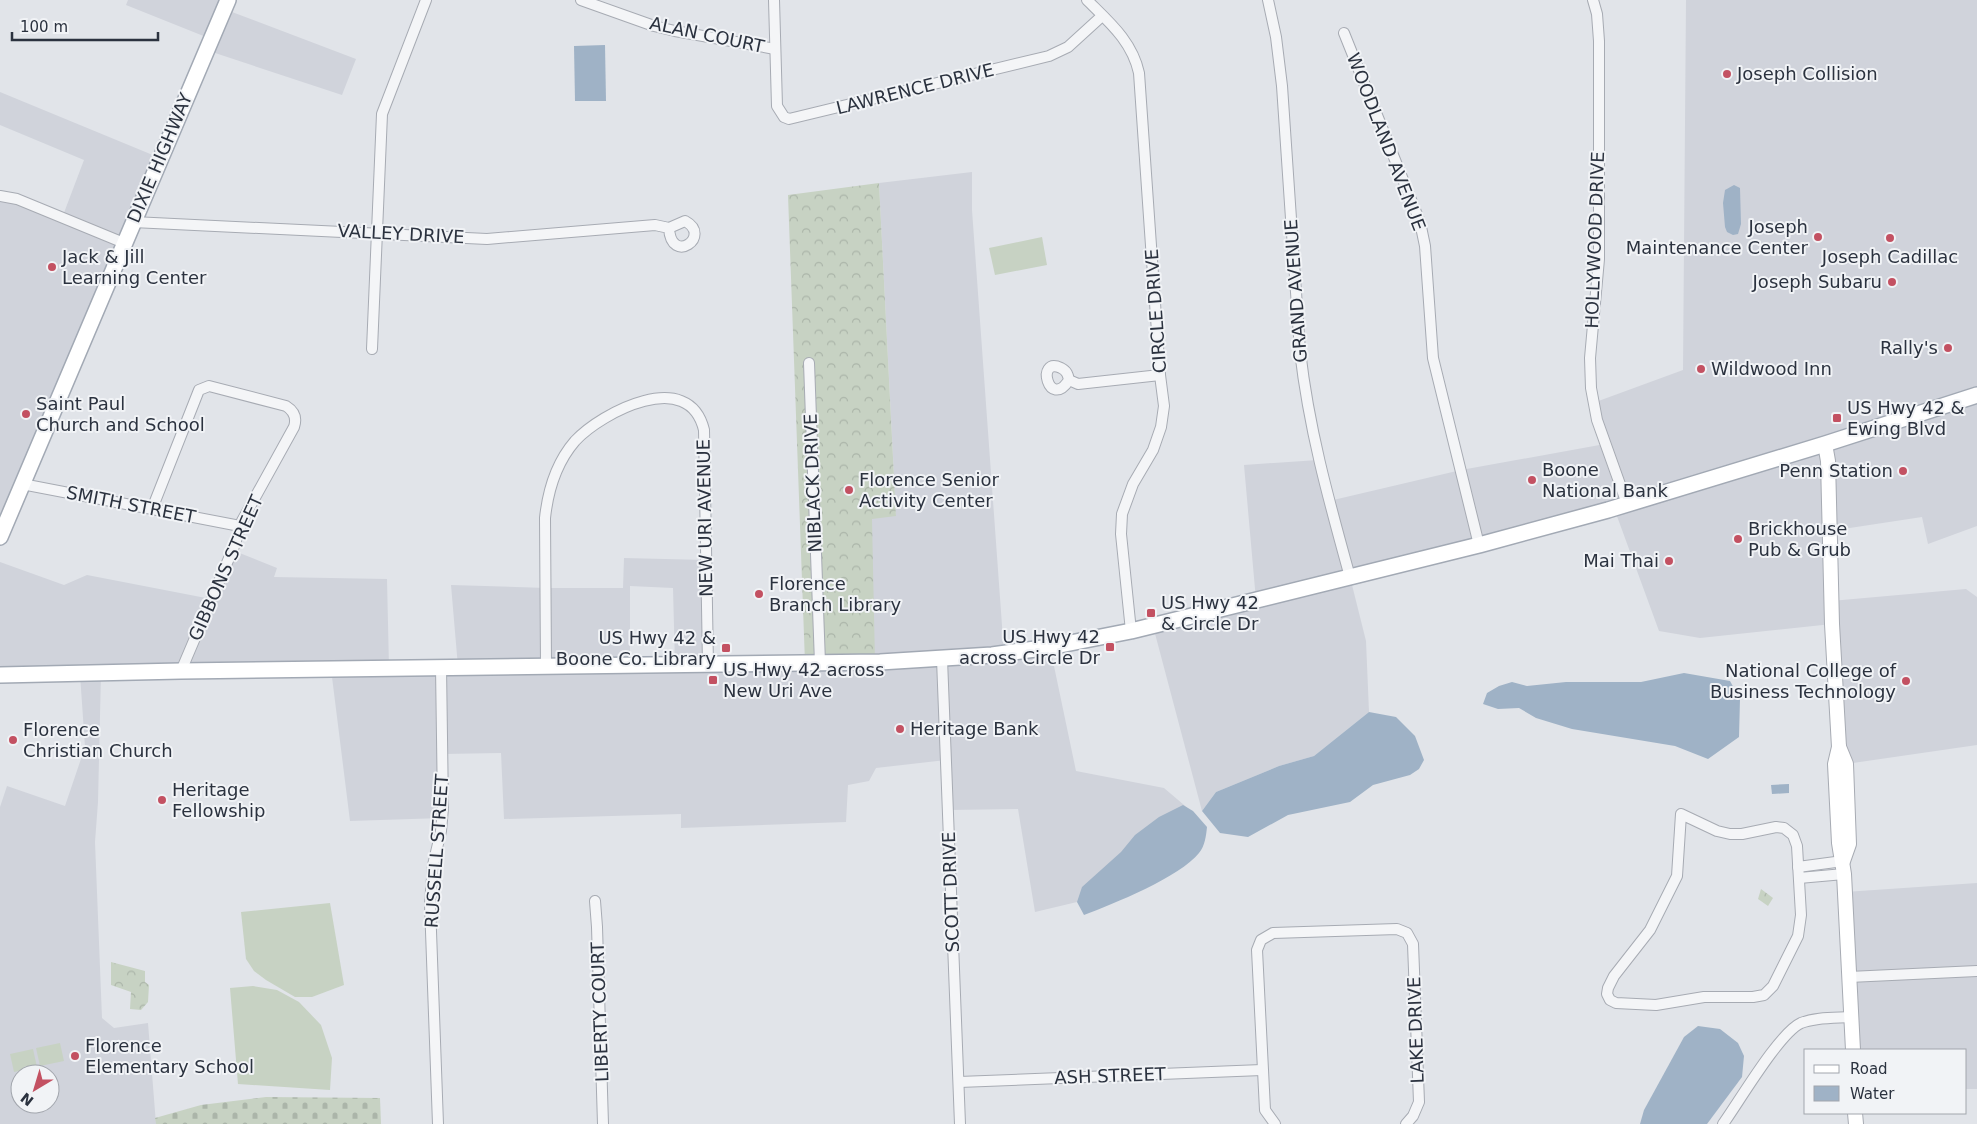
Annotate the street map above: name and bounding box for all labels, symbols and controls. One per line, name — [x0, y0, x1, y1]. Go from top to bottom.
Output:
scale bar — [12, 10, 159, 42]
street label: ALAN COURT — [648, 12, 767, 57]
text: 100 m — [20, 18, 68, 36]
street label: WOODLAND AVENUE — [1343, 50, 1430, 234]
street label: LAWRENCE DRIVE — [834, 59, 996, 118]
place label: Joseph Collision — [1736, 63, 1878, 84]
marker: Joseph Collision — [1721, 68, 1733, 80]
street label: DIXIE HIGHWAY — [123, 89, 197, 226]
street label: HOLLYWOOD DRIVE — [1581, 151, 1608, 329]
place label: Joseph Maintenance Center — [1626, 216, 1809, 258]
street label: GRAND AVENUE — [1280, 219, 1311, 364]
street label: VALLEY DRIVE — [337, 220, 465, 247]
marker: Joseph Maintenance Center — [1812, 231, 1824, 243]
marker: Joseph Cadillac — [1884, 232, 1896, 244]
place label: Jack & Jill Learning Center — [61, 246, 207, 288]
place label: Joseph Cadillac — [1821, 246, 1958, 267]
street label: CIRCLE DRIVE — [1141, 248, 1170, 374]
marker: Jack & Jill Learning Center — [46, 261, 58, 273]
place label: Joseph Subaru — [1752, 271, 1882, 292]
marker: Joseph Subaru — [1886, 276, 1898, 288]
place label: Rally's — [1880, 337, 1938, 358]
marker: Rally's — [1942, 342, 1954, 354]
place label: Wildwood Inn — [1711, 358, 1832, 379]
marker: Wildwood Inn — [1695, 363, 1707, 375]
place label: Saint Paul Church and School — [36, 393, 205, 435]
place label: US Hwy 42 & Ewing Blvd — [1847, 397, 1965, 439]
marker: Saint Paul Church and School — [20, 408, 32, 420]
marker: US Hwy 42 & Ewing Blvd — [1831, 412, 1843, 424]
street label: NIBLACK DRIVE — [800, 413, 825, 553]
street label: NEW URI AVENUE — [693, 439, 716, 597]
place label: Boone National Bank — [1542, 459, 1669, 501]
place label: Penn Station — [1779, 460, 1893, 481]
marker: Penn Station — [1897, 465, 1909, 477]
place label: Florence Senior Activity Center — [859, 469, 999, 511]
marker: Boone National Bank — [1526, 474, 1538, 486]
street label: SMITH STREET — [65, 482, 198, 528]
marker: Florence Senior Activity Center — [843, 484, 855, 496]
street label: GIBBONS STREET — [184, 491, 267, 644]
place label: Brickhouse Pub & Grub — [1748, 518, 1851, 560]
marker: Brickhouse Pub & Grub — [1732, 533, 1744, 545]
place label: Mai Thai — [1583, 550, 1659, 571]
marker: Mai Thai — [1663, 555, 1675, 567]
place label: Florence Branch Library — [769, 573, 902, 615]
marker: Florence Branch Library — [753, 588, 765, 600]
place label: US Hwy 42 & Circle Dr — [1161, 592, 1259, 634]
marker: US Hwy 42 & Circle Dr — [1145, 607, 1157, 619]
place label: US Hwy 42 across Circle Dr — [959, 626, 1101, 668]
place label: US Hwy 42 & Boone Co. Library — [556, 627, 716, 669]
marker: US Hwy 42 across Circle Dr — [1104, 641, 1116, 653]
marker: US Hwy 42 & Boone Co. Library — [720, 642, 732, 654]
place label: US Hwy 42 across New Uri Ave — [723, 659, 884, 701]
place label: National College of Business Technology — [1710, 660, 1897, 702]
marker: US Hwy 42 across New Uri Ave — [707, 674, 719, 686]
marker: National College of Business Technology — [1900, 675, 1912, 687]
place label: Heritage Bank — [910, 718, 1039, 739]
place label: Florence Christian Church — [23, 719, 173, 761]
marker: Heritage Bank — [894, 723, 906, 735]
marker: Florence Christian Church — [7, 734, 19, 746]
street label: RUSSELL STREET — [421, 772, 452, 929]
place label: Heritage Fellowship — [172, 779, 265, 821]
marker: Heritage Fellowship — [156, 794, 168, 806]
street label: SCOTT DRIVE — [938, 831, 963, 953]
street label: LIBERTY COURT — [587, 941, 612, 1082]
street label: LAKE DRIVE — [1403, 976, 1428, 1084]
place label: Florence Elementary School — [85, 1035, 254, 1077]
legend — [1804, 1049, 1967, 1114]
marker: Florence Elementary School — [69, 1050, 81, 1062]
text: Road — [1850, 1060, 1888, 1078]
street label: ASH STREET — [1054, 1063, 1167, 1088]
north arrow — [10, 1064, 60, 1114]
text: Water — [1850, 1085, 1895, 1103]
text: N — [17, 1089, 37, 1109]

